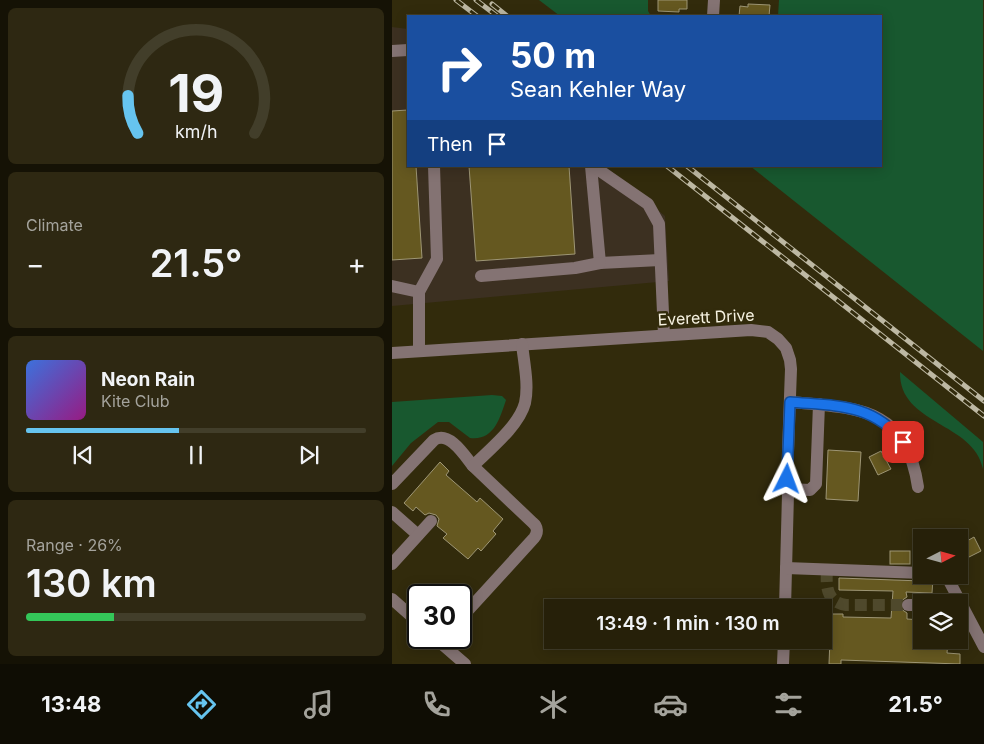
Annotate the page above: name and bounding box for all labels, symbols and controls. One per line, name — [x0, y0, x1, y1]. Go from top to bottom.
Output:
text: 50 m — [510, 34, 596, 76]
icon: right — [427, 35, 492, 100]
text: 19 — [168, 62, 224, 125]
text: Sean Kehler Way — [510, 76, 686, 102]
text: km/h — [175, 121, 217, 142]
icon: arrive — [483, 130, 511, 158]
text: Then — [427, 133, 473, 156]
text: Climate — [26, 215, 83, 235]
text: 21.5° — [150, 240, 242, 286]
text: − — [26, 247, 45, 281]
text: + — [347, 247, 366, 281]
street label: Everett Drive — [657, 304, 755, 330]
text: Neon Rain — [101, 368, 195, 391]
text: Kite Club — [101, 391, 170, 411]
pin — [882, 421, 924, 463]
icon: arrive — [889, 428, 917, 456]
icon: previous — [69, 441, 97, 469]
icon: pause — [182, 441, 210, 469]
icon: next — [295, 441, 323, 469]
position arrow — [760, 452, 812, 504]
north arrow — [913, 529, 968, 584]
map controls — [913, 529, 968, 649]
text: Range · 26% — [26, 535, 123, 555]
text: 130 km — [26, 560, 157, 606]
speed limit sign: 30 — [407, 584, 472, 649]
button: layers — [913, 594, 968, 649]
text: 13:49 · 1 min · 130 m — [596, 612, 780, 635]
icon: directions — [184, 687, 219, 722]
icon: music — [301, 687, 336, 722]
icon: phone — [419, 687, 454, 722]
icon: climate — [536, 687, 571, 722]
icon: car — [653, 687, 688, 722]
icon: filters — [771, 687, 806, 722]
text: 13:48 — [41, 691, 101, 717]
text: 21.5° — [888, 691, 943, 717]

